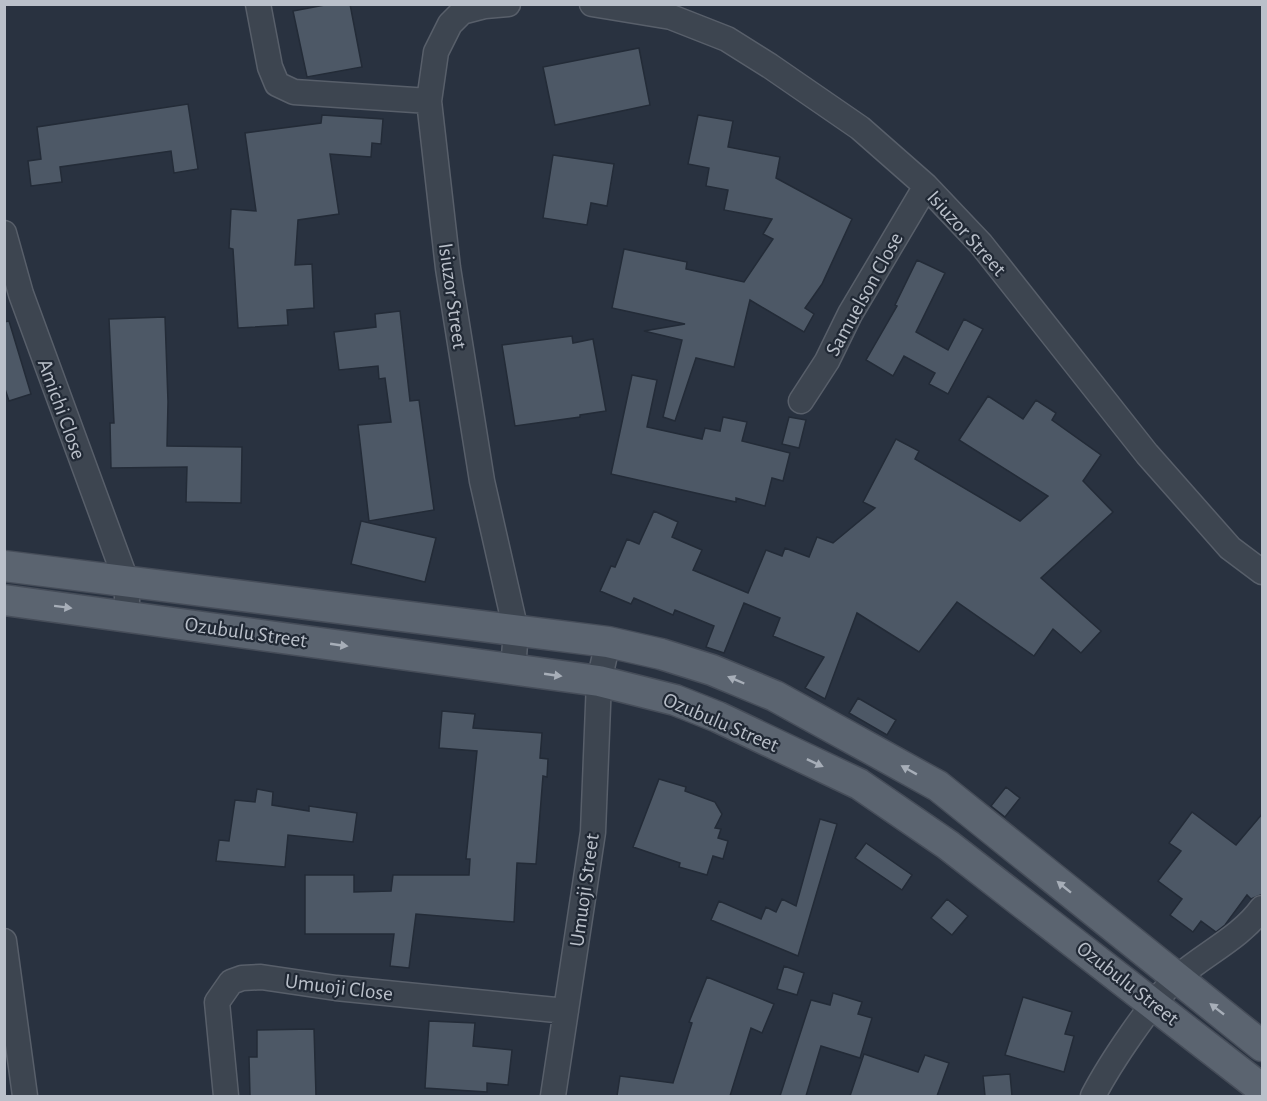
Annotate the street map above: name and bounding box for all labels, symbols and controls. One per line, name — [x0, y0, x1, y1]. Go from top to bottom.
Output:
street label: Isiuzor Street — [923, 187, 1010, 280]
street label: Samuelson Close — [822, 229, 907, 359]
street label: Isiuzor Street — [435, 242, 470, 351]
street label: Amichi Close — [34, 356, 89, 462]
one-way arrow — [53, 603, 72, 612]
street label: Ozubulu Street — [184, 614, 309, 651]
one-way arrow — [330, 640, 349, 649]
one-way arrow — [544, 670, 563, 679]
one-way arrow — [727, 675, 745, 685]
street label: Ozubulu Street — [660, 689, 782, 756]
one-way arrow — [807, 759, 824, 768]
one-way arrow — [901, 765, 918, 775]
street label: Umuoji Street — [566, 832, 603, 948]
one-way arrow — [1057, 882, 1072, 894]
street label: Ozubulu Street — [1073, 937, 1183, 1030]
street label: Umuoji Close — [284, 970, 394, 1005]
one-way arrow — [1209, 1004, 1224, 1016]

